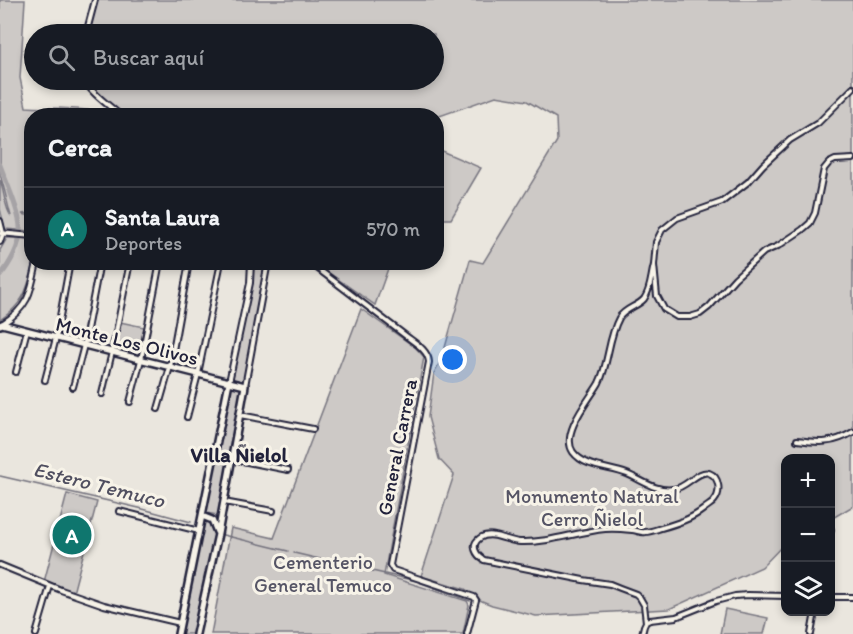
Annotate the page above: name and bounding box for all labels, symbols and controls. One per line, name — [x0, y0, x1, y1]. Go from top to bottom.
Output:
search box — [24, 24, 444, 90]
icon: search — [45, 41, 78, 74]
text: Buscar aquí — [93, 44, 204, 71]
text: Cerca — [48, 131, 112, 163]
text: Santa Laura — [105, 204, 220, 231]
text: A — [61, 217, 74, 241]
text: 570 m — [366, 217, 420, 241]
text: Deportes — [105, 231, 182, 255]
street label: Monte Los Olivos — [53, 312, 201, 370]
your location — [438, 345, 467, 374]
street label: General Carrera — [372, 376, 422, 517]
district label: Villa Ñielol — [191, 442, 288, 467]
map controls — [781, 454, 835, 616]
button: + — [781, 454, 835, 508]
water label: Estero Temuco — [31, 456, 168, 513]
park label: Monumento Natural Cerro Ñielol — [505, 484, 679, 531]
button: − — [781, 508, 835, 562]
pin: A — [52, 512, 92, 558]
park label: Cementerio General Temuco — [254, 550, 392, 597]
button: layers — [781, 562, 835, 616]

